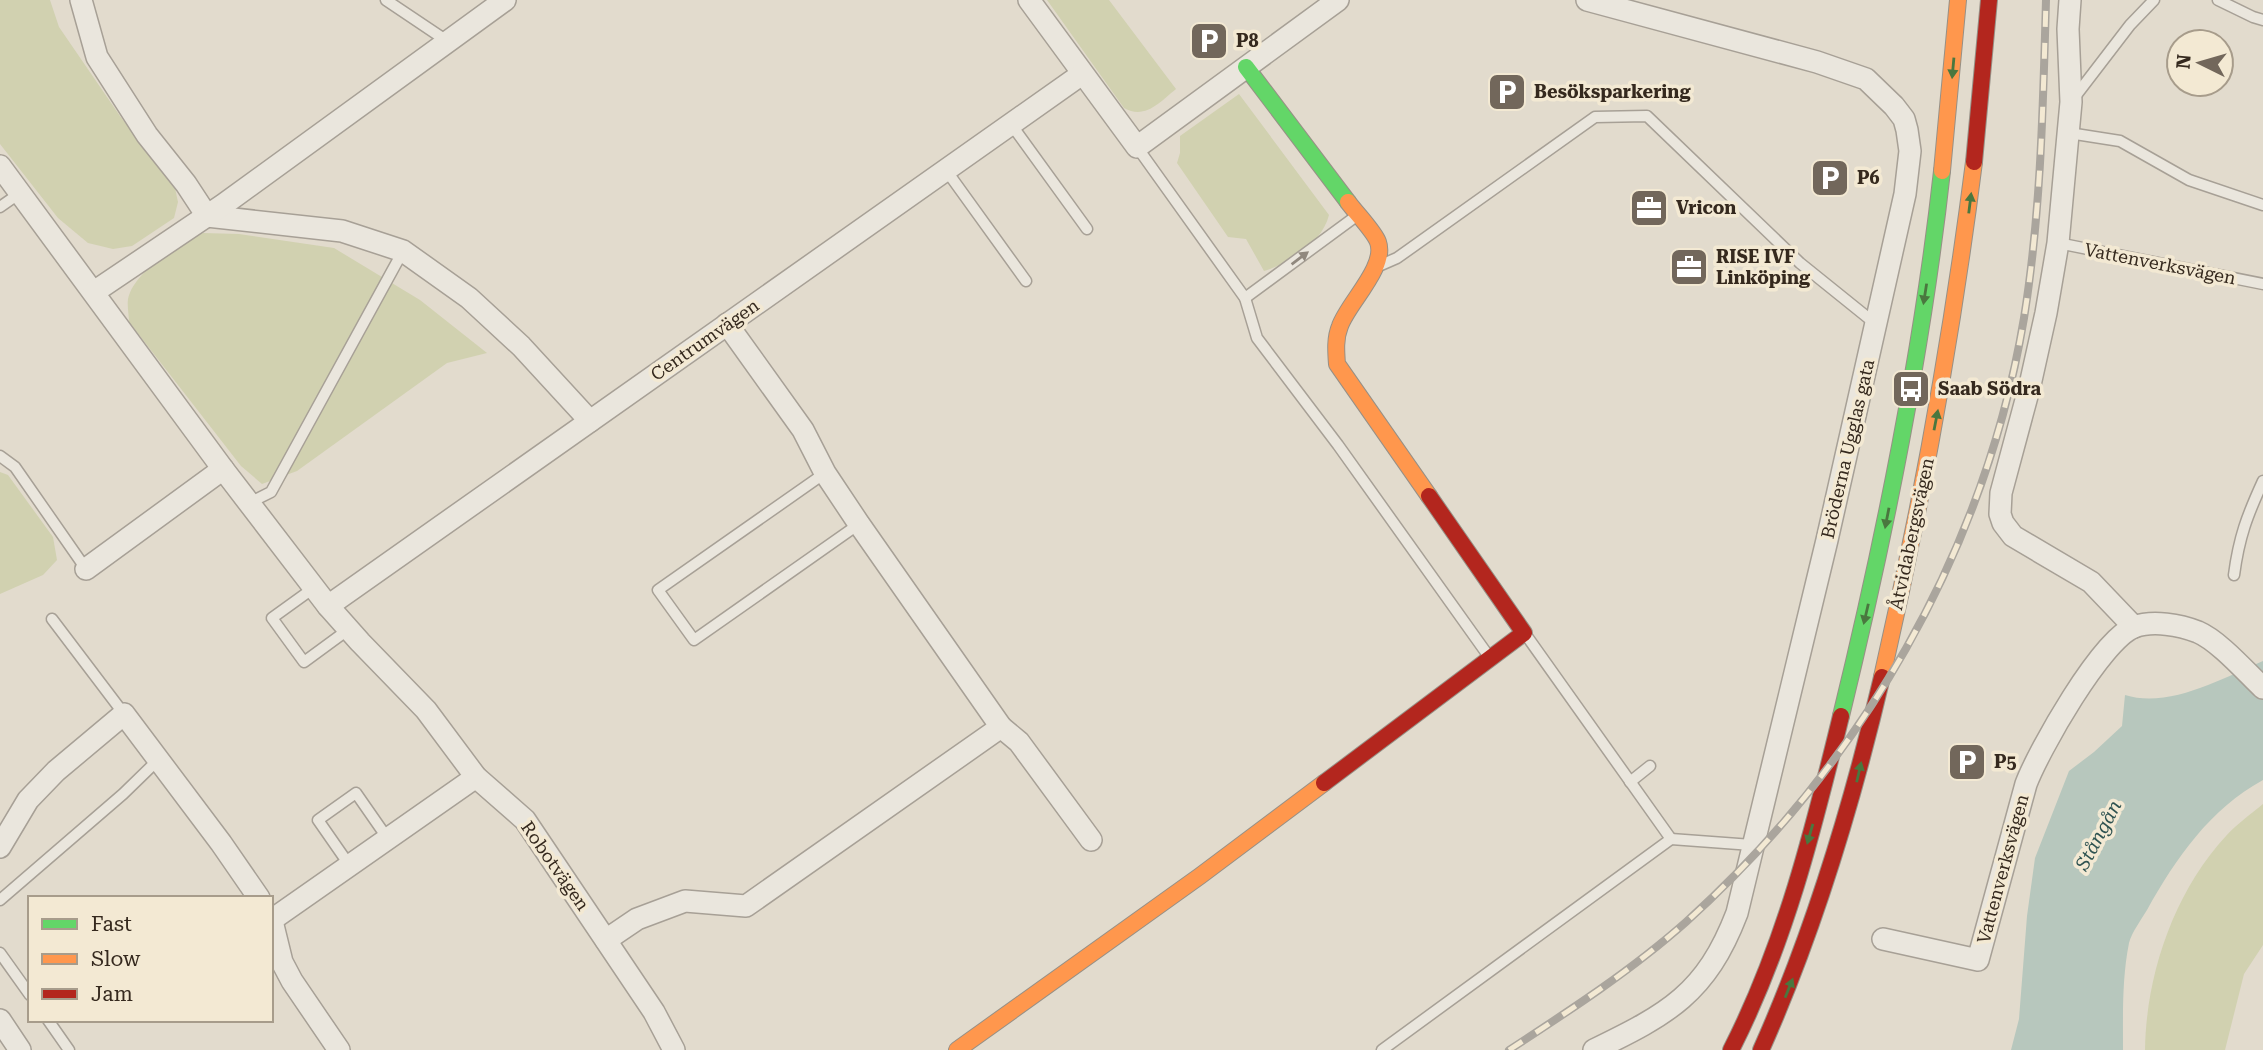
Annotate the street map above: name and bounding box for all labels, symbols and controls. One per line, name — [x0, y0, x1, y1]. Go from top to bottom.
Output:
parking icon: P8 — [1188, 20, 1230, 62]
north arrow — [2165, 28, 2235, 98]
place label: P8 — [1236, 30, 1259, 51]
text: N — [2171, 53, 2196, 70]
one-way arrow — [1947, 57, 1958, 79]
parking icon: Besöksparkering — [1486, 71, 1528, 113]
place label: Besöksparkering — [1534, 81, 1691, 102]
parking icon: P6 — [1809, 157, 1851, 199]
place label: P6 — [1857, 167, 1880, 188]
office icon: Vricon — [1628, 187, 1670, 229]
one-way arrow — [1964, 191, 1975, 213]
place label: Vricon — [1676, 197, 1736, 218]
street label: Vattenverksvägen — [2083, 239, 2238, 289]
office icon: RISE IVF Linköping — [1668, 246, 1710, 288]
place label: RISE IVF Linköping — [1716, 246, 1811, 288]
one-way arrow — [1291, 251, 1309, 265]
one-way arrow — [1919, 283, 1930, 305]
street label: Centrumvägen — [647, 294, 763, 385]
street label: Bröderna Ugglas gata — [1817, 357, 1878, 541]
bus stop icon: Saab Södra — [1890, 368, 1932, 410]
place label: Saab Södra — [1938, 378, 2041, 399]
one-way arrow — [1930, 409, 1941, 431]
street label: Åtvidabergsvägen — [1885, 456, 1938, 612]
one-way arrow — [1881, 507, 1892, 529]
one-way arrow — [1860, 603, 1871, 625]
parking icon: P5 — [1946, 741, 1988, 783]
place label: P5 — [1994, 751, 2017, 772]
one-way arrow — [1854, 761, 1865, 783]
street label: Vattenverksvägen — [1972, 792, 2033, 946]
water label: Stångån — [2070, 796, 2127, 875]
street label: Robotvägen — [517, 817, 594, 915]
one-way arrow — [1804, 824, 1814, 845]
legend — [28, 896, 273, 1022]
text: Fast — [91, 912, 132, 936]
text: Slow — [91, 947, 141, 971]
one-way arrow — [1783, 978, 1795, 998]
text: Jam — [91, 982, 133, 1006]

